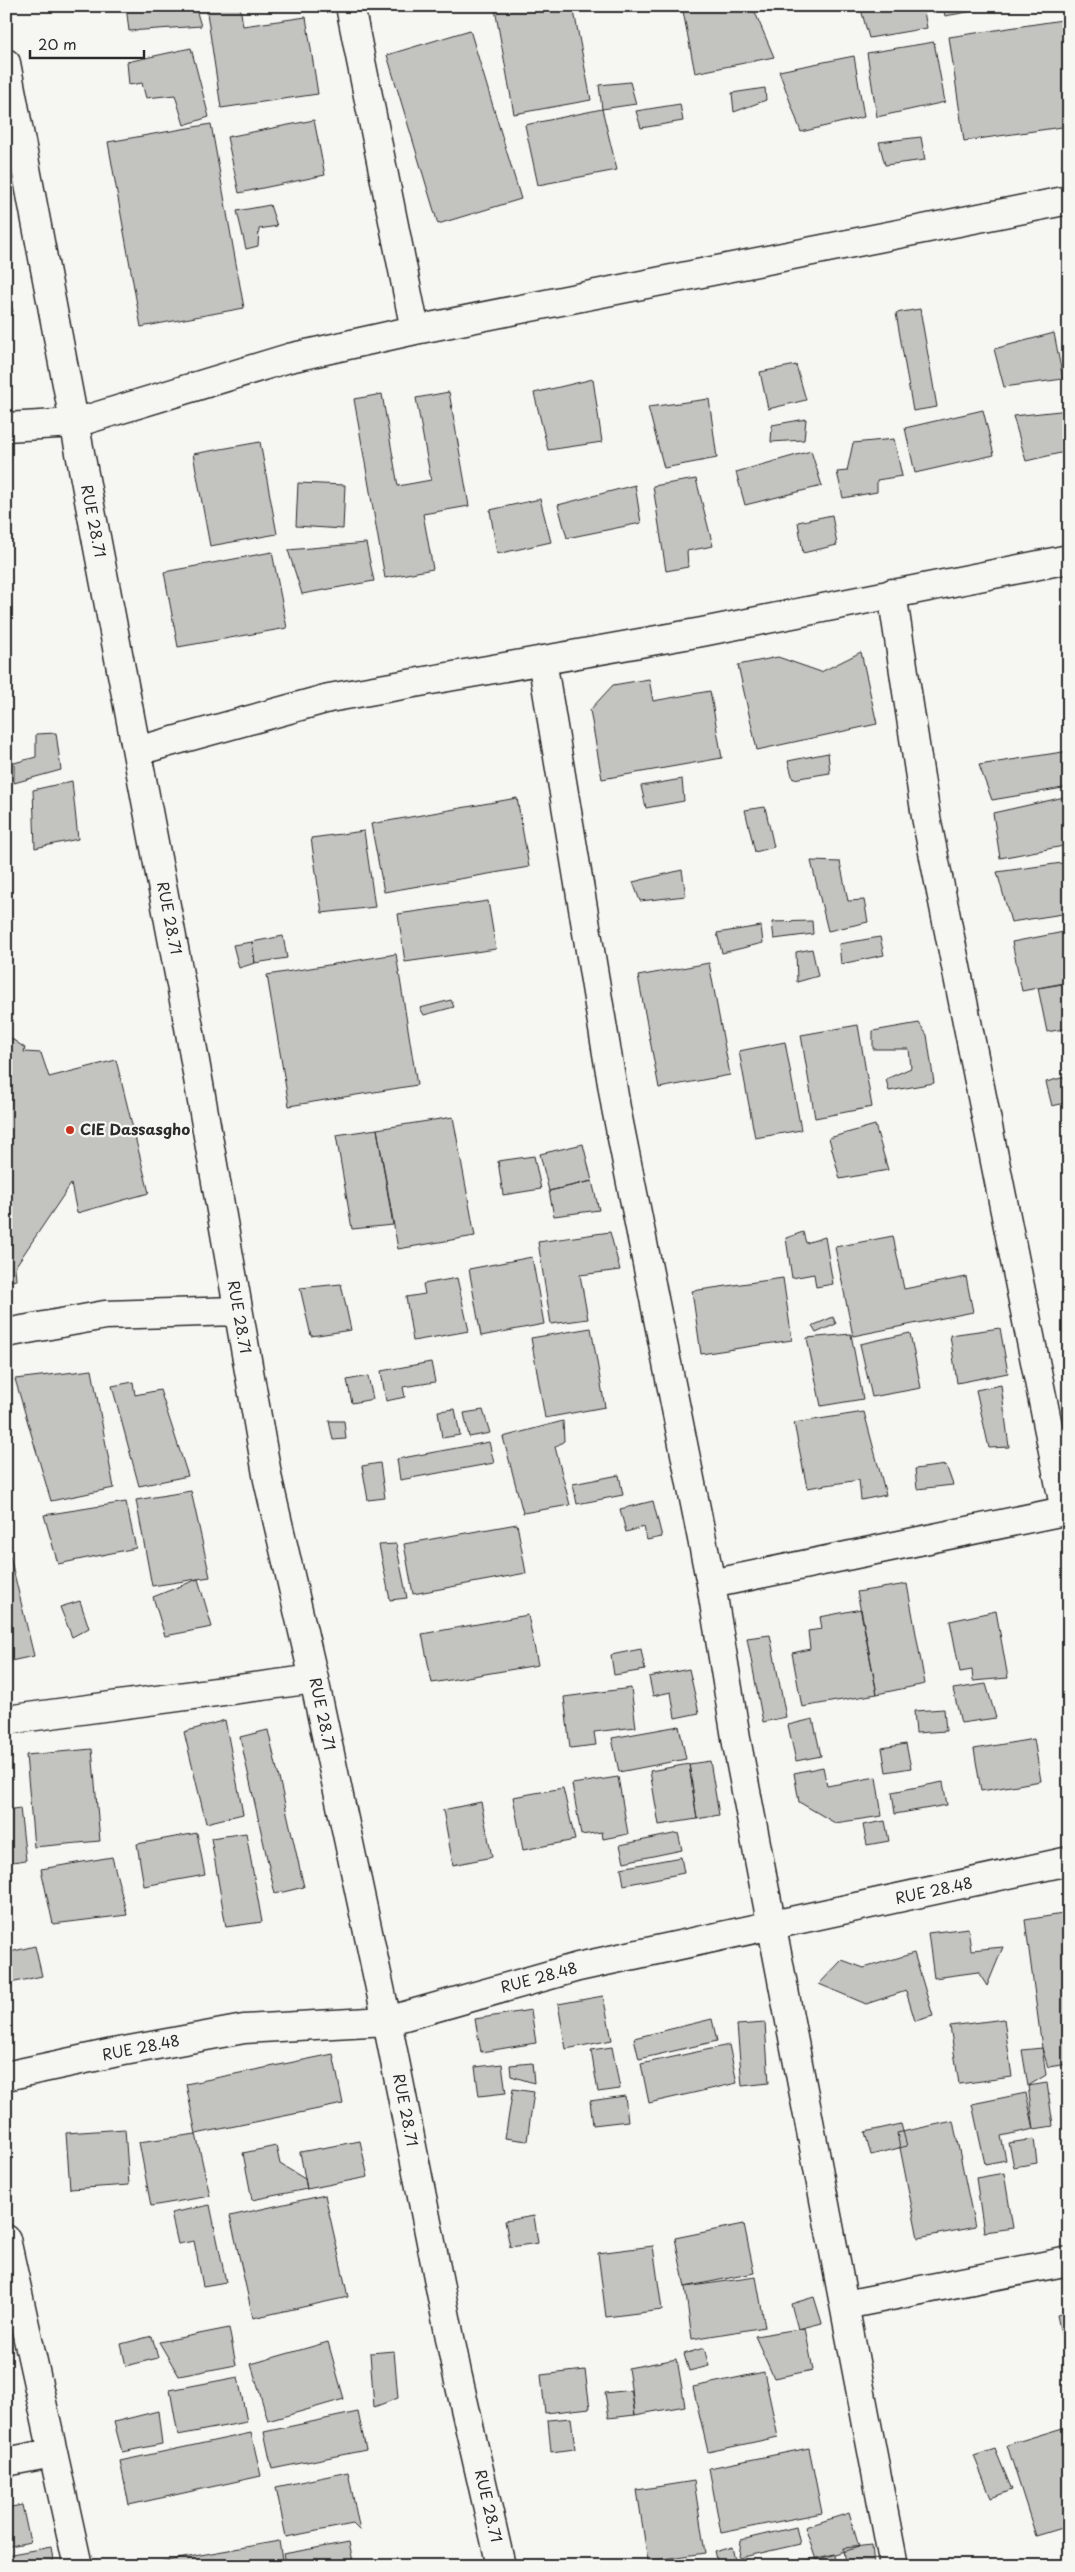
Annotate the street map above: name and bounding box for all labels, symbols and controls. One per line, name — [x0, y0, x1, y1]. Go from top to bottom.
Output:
scale bar — [30, 28, 144, 60]
text: 20 m — [38, 32, 77, 55]
street label: RUE 28.71 — [76, 482, 113, 559]
street label: RUE 28.71 — [152, 879, 189, 956]
place label: CIE Dassasgho — [80, 1117, 190, 1140]
marker: CIE Dassasgho — [64, 1124, 76, 1136]
street label: RUE 28.71 — [223, 1278, 258, 1355]
street label: RUE 28.71 — [305, 1675, 342, 1752]
street label: RUE 28.48 — [893, 1870, 975, 1909]
street label: RUE 28.48 — [498, 1955, 580, 1998]
street label: RUE 28.48 — [100, 2028, 181, 2065]
street label: RUE 28.71 — [388, 2071, 425, 2148]
street label: RUE 28.71 — [470, 2467, 509, 2544]

